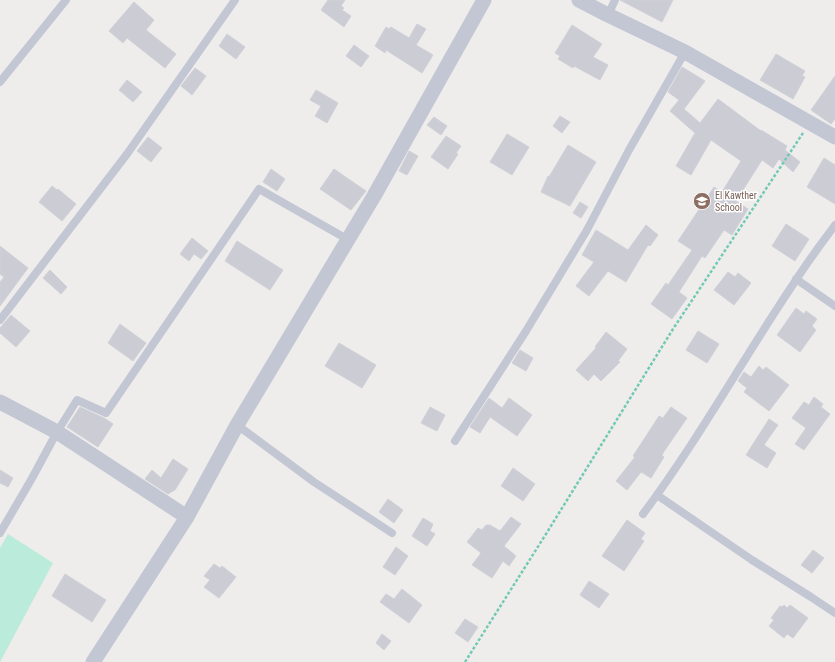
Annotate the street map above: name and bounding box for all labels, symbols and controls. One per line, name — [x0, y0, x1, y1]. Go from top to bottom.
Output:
place label: El Kawther School — [715, 190, 757, 213]
school or university icon: El Kawther School — [692, 191, 712, 211]

